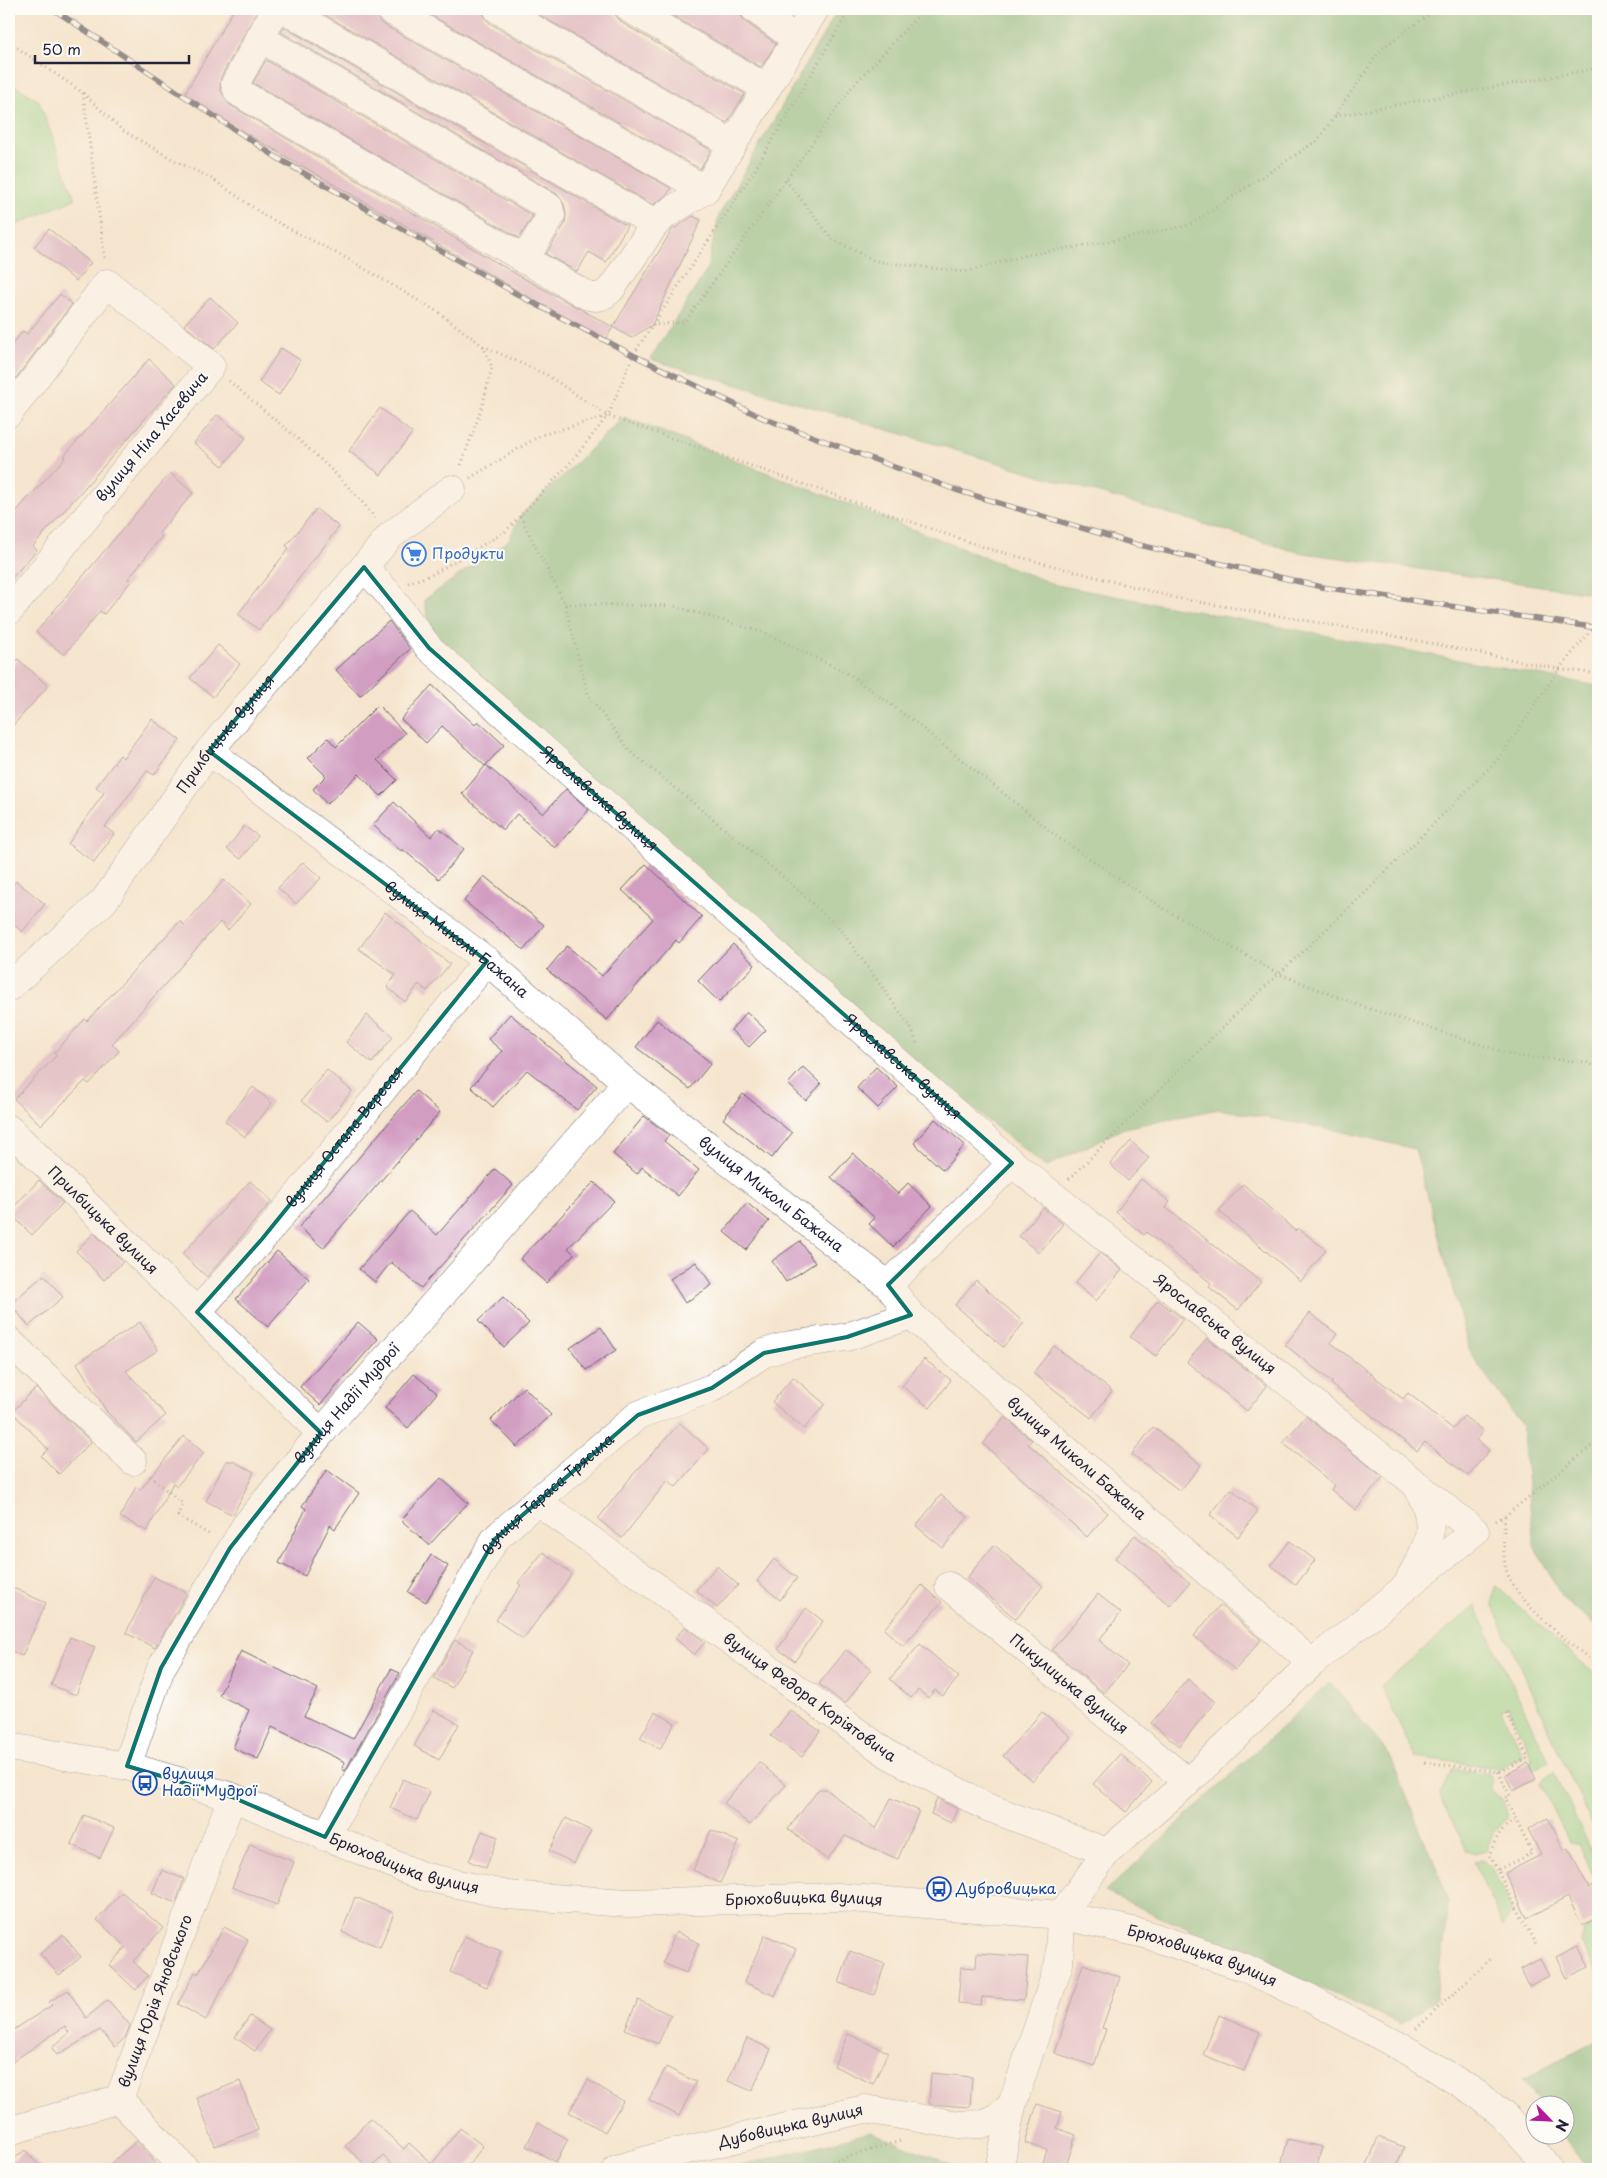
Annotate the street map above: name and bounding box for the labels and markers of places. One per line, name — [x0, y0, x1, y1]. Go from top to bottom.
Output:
supermarket icon: Продукти — [401, 541, 427, 567]
place label: Продукти — [432, 541, 504, 564]
place label: вулиця Надії Мудрої — [162, 1761, 258, 1801]
bus stop icon: вулиця Надії Мудрої — [132, 1770, 158, 1796]
bus stop icon: Дубровицька — [926, 1876, 952, 1902]
place label: Дубровицька — [955, 1876, 1057, 1899]

